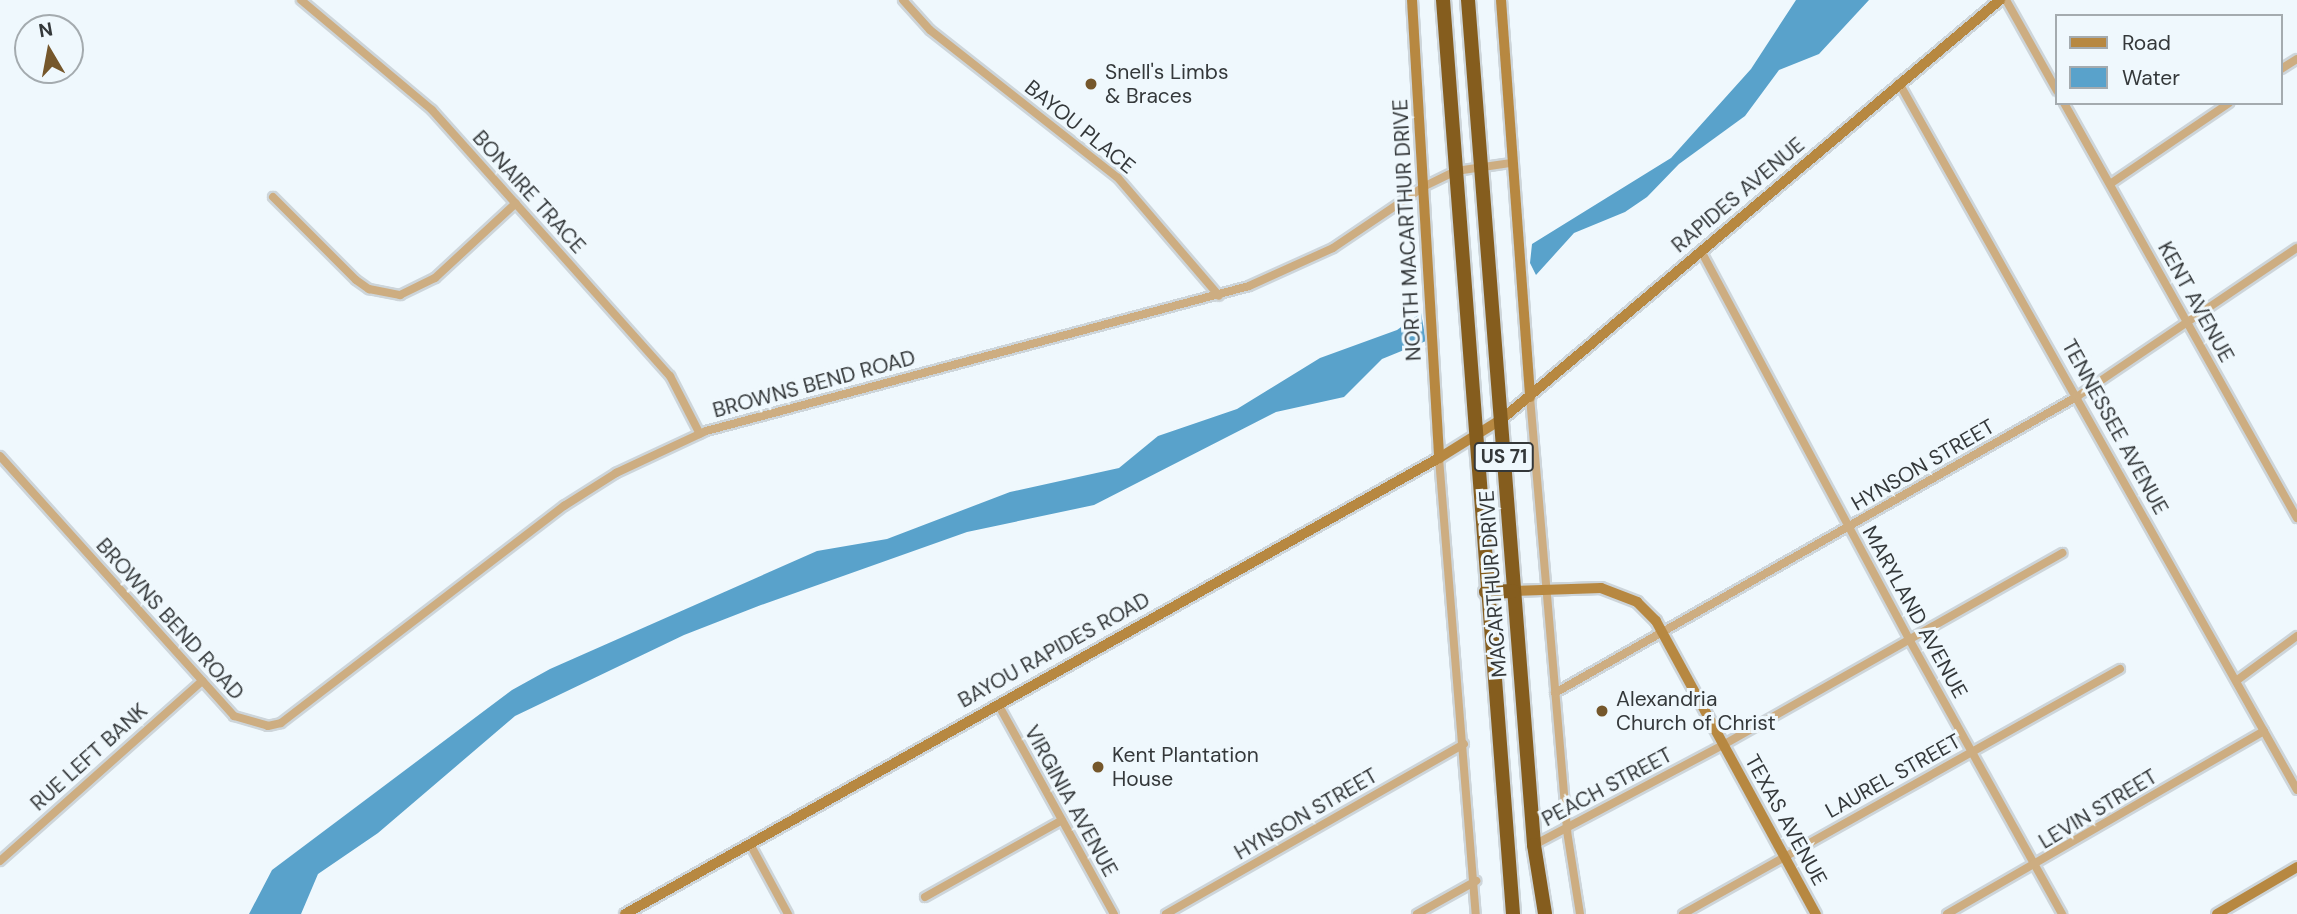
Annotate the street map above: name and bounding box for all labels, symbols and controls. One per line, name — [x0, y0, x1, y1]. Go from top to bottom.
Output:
north arrow — [14, 14, 84, 84]
legend — [2056, 14, 2283, 105]
text: N — [37, 16, 55, 43]
text: Road — [2122, 29, 2171, 57]
place label: Snell's Limbs & Braces — [1105, 59, 1229, 109]
text: Water — [2122, 64, 2180, 92]
street label: BAYOU PLACE — [1020, 75, 1140, 179]
marker: Snell's Limbs & Braces — [1083, 76, 1099, 92]
street label: NORTH MACARTHUR DRIVE — [1388, 98, 1426, 362]
street label: BONAIRE TRACE — [467, 125, 591, 259]
street label: RAPIDES AVENUE — [1666, 132, 1810, 258]
street label: KENT AVENUE — [2153, 237, 2239, 367]
street label: TENNESSEE AVENUE — [2056, 335, 2174, 519]
street label: BROWNS BEND ROAD — [710, 345, 918, 423]
street label: HYNSON STREET — [1847, 414, 1999, 516]
road number: US 71 — [1472, 442, 1536, 472]
street label: MACARTHUR DRIVE — [1474, 490, 1512, 678]
street label: MARYLAND AVENUE — [1857, 521, 1973, 703]
street label: BROWNS BEND ROAD — [91, 533, 249, 705]
street label: BAYOU RAPIDES ROAD — [954, 587, 1154, 713]
place label: Alexandria Church of Christ — [1616, 686, 1776, 736]
street label: RUE LEFT BANK — [25, 698, 153, 816]
marker: Alexandria Church of Christ — [1594, 703, 1610, 719]
street label: VIRGINIA AVENUE — [1019, 721, 1123, 881]
street label: LAUREL STREET — [1821, 728, 1965, 824]
place label: Kent Plantation House — [1112, 742, 1259, 792]
street label: PEACH STREET — [1538, 742, 1676, 832]
street label: TEXAS AVENUE — [1740, 750, 1832, 890]
marker: Kent Plantation House — [1090, 759, 1106, 775]
street label: HYNSON STREET — [1230, 763, 1382, 865]
street label: LEVIN STREET — [2034, 764, 2162, 854]

